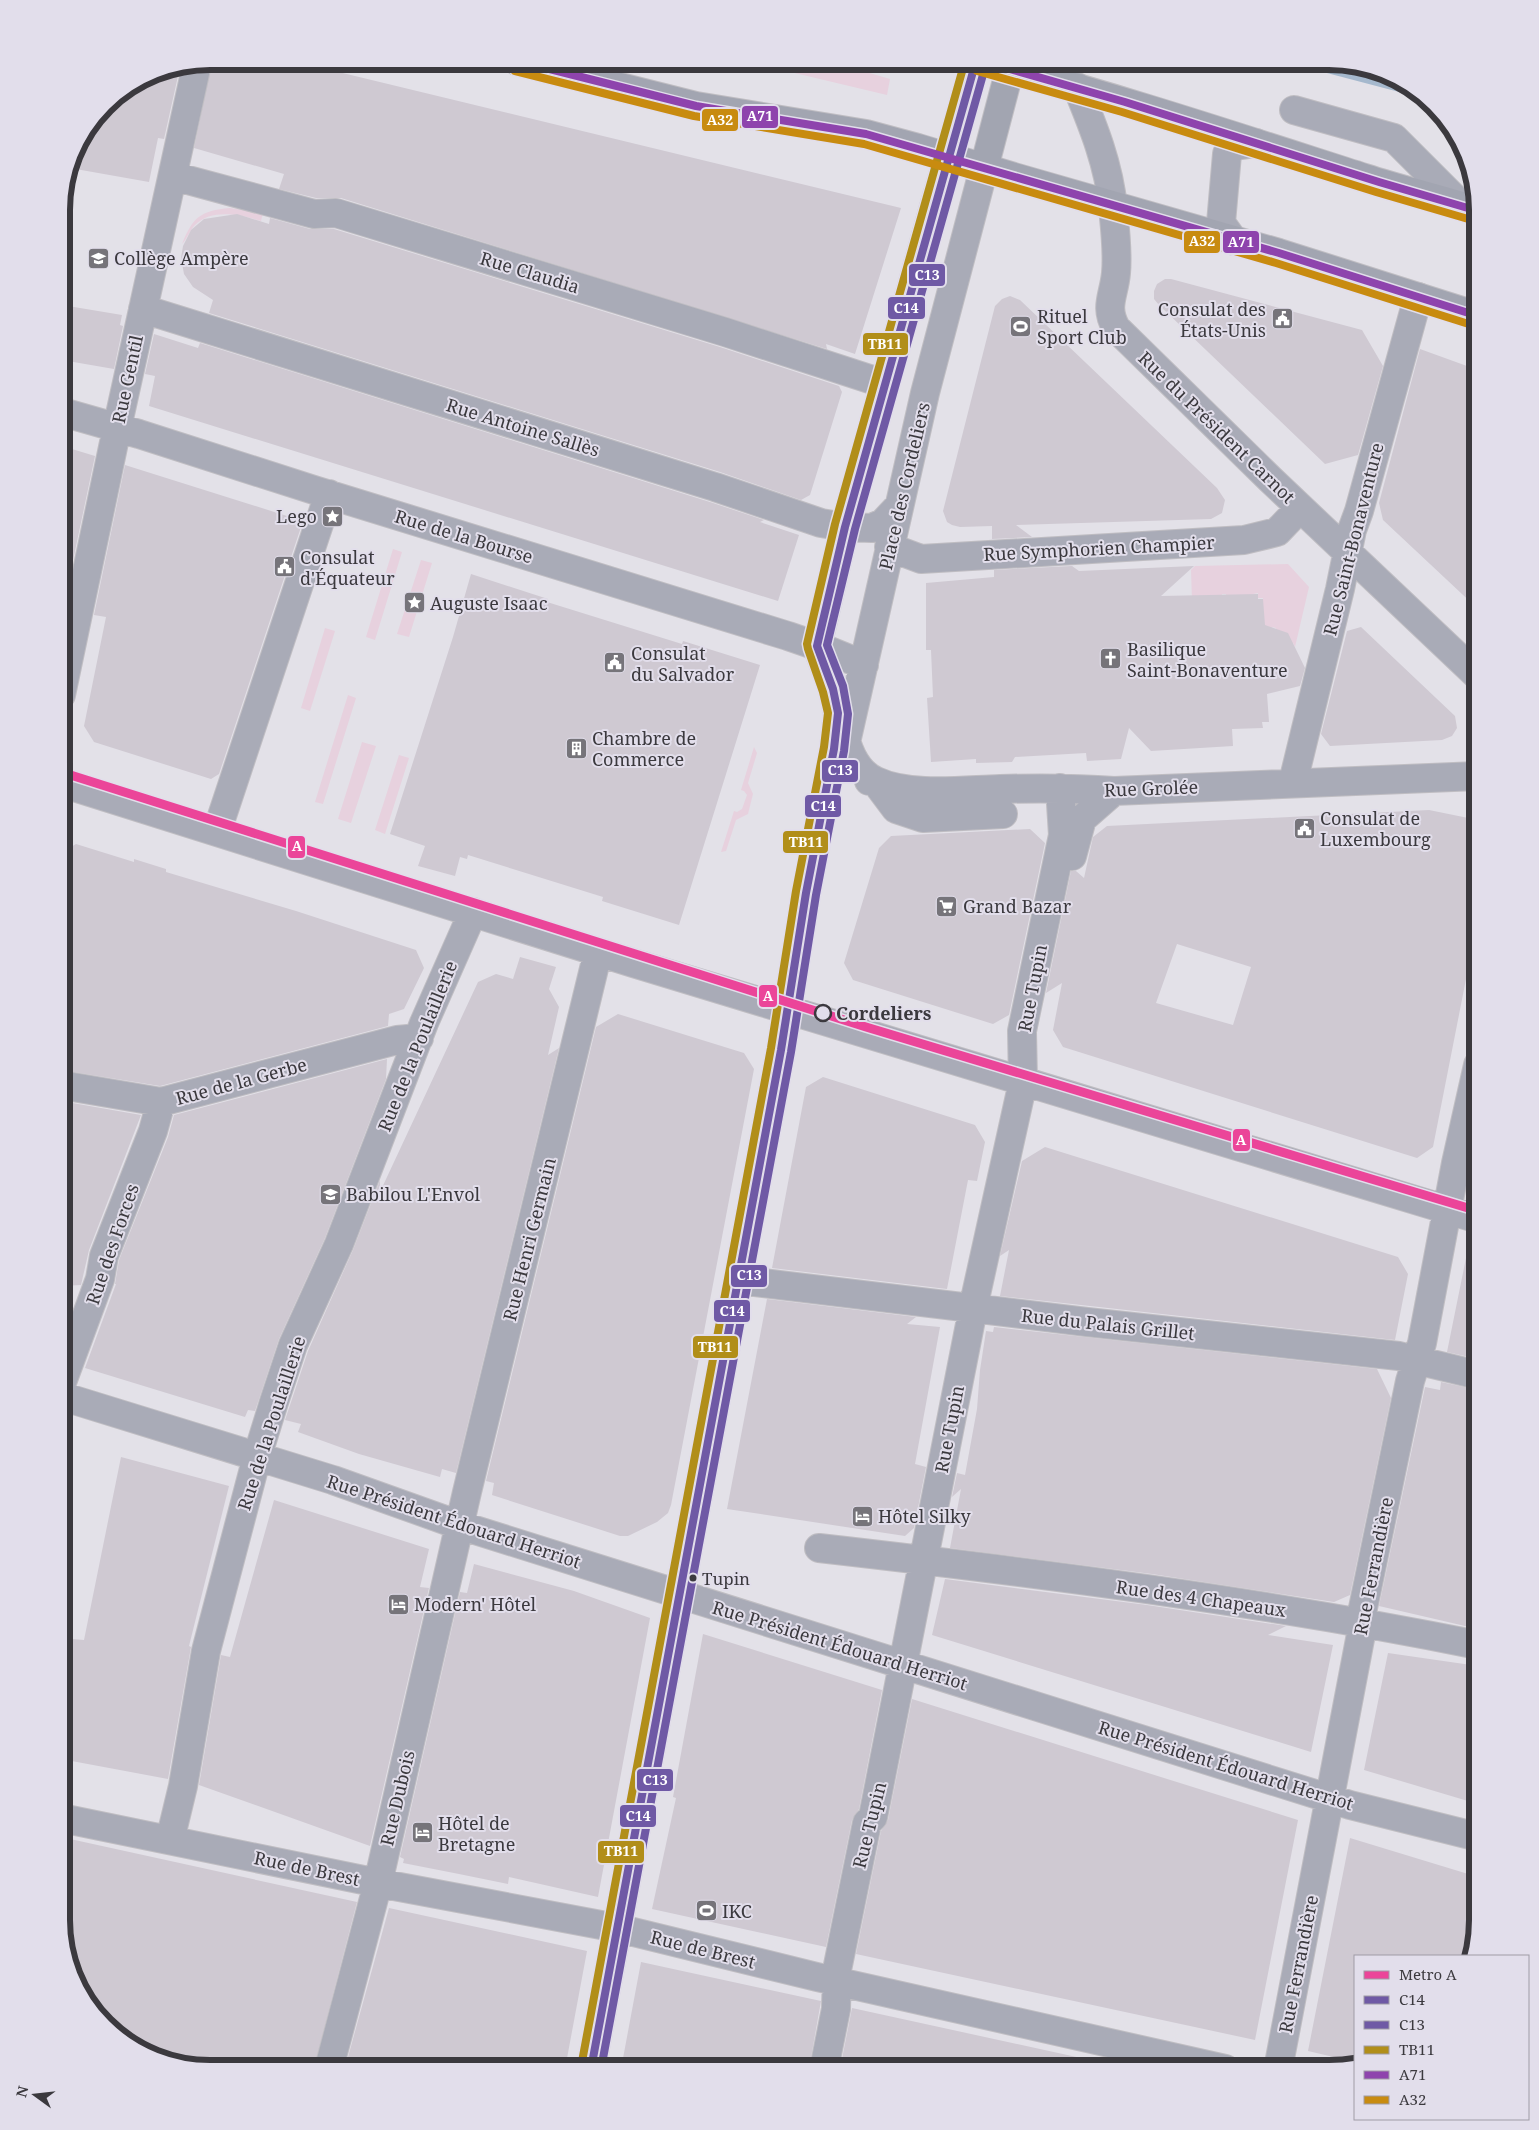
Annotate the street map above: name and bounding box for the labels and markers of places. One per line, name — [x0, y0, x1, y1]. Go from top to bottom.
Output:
school or university icon: Collège Ampère — [86, 246, 110, 270]
place label: Collège Ampère — [114, 246, 249, 270]
place label: Consulat des États-Unis — [1158, 297, 1266, 342]
place label: Rituel Sport Club — [1037, 304, 1127, 349]
public building icon: Consulat des États-Unis — [1270, 307, 1294, 331]
sports icon: Rituel Sport Club — [1009, 314, 1033, 338]
place label: Lego — [276, 504, 317, 528]
place icon: Lego — [321, 504, 345, 528]
place label: Consulat d'Équateur — [300, 545, 395, 590]
public building icon: Consulat d'Équateur — [272, 555, 296, 579]
place icon: Auguste Isaac — [402, 591, 426, 615]
place label: Auguste Isaac — [430, 591, 548, 615]
place label: Basilique Saint-Bonaventure — [1127, 637, 1288, 682]
place label: Consulat du Salvador — [631, 641, 735, 686]
church icon: Basilique Saint-Bonaventure — [1099, 647, 1123, 671]
public building icon: Consulat du Salvador — [603, 651, 627, 675]
place label: Chambre de Commerce — [592, 726, 696, 771]
building icon: Chambre de Commerce — [564, 736, 588, 760]
place label: Consulat de Luxembourg — [1320, 806, 1431, 851]
public building icon: Consulat de Luxembourg — [1292, 816, 1316, 840]
supermarket icon: Grand Bazar — [935, 894, 959, 918]
place label: Grand Bazar — [963, 894, 1072, 918]
place label: Cordeliers — [836, 1001, 932, 1025]
marker: Cordeliers — [814, 1004, 832, 1022]
school or university icon: Babilou L'Envol — [318, 1182, 342, 1206]
place label: Babilou L'Envol — [346, 1182, 481, 1206]
hotel icon: Hôtel Silky — [850, 1504, 874, 1528]
place label: Hôtel Silky — [878, 1504, 972, 1528]
place label: Tupin — [702, 1567, 750, 1590]
marker: Tupin — [688, 1573, 698, 1583]
hotel icon: Modern' Hôtel — [386, 1592, 410, 1616]
place label: Modern' Hôtel — [414, 1592, 537, 1616]
place label: Hôtel de Bretagne — [438, 1811, 515, 1856]
hotel icon: Hôtel de Bretagne — [410, 1821, 434, 1845]
sports icon: IKC — [694, 1899, 718, 1923]
place label: IKC — [722, 1899, 752, 1923]

